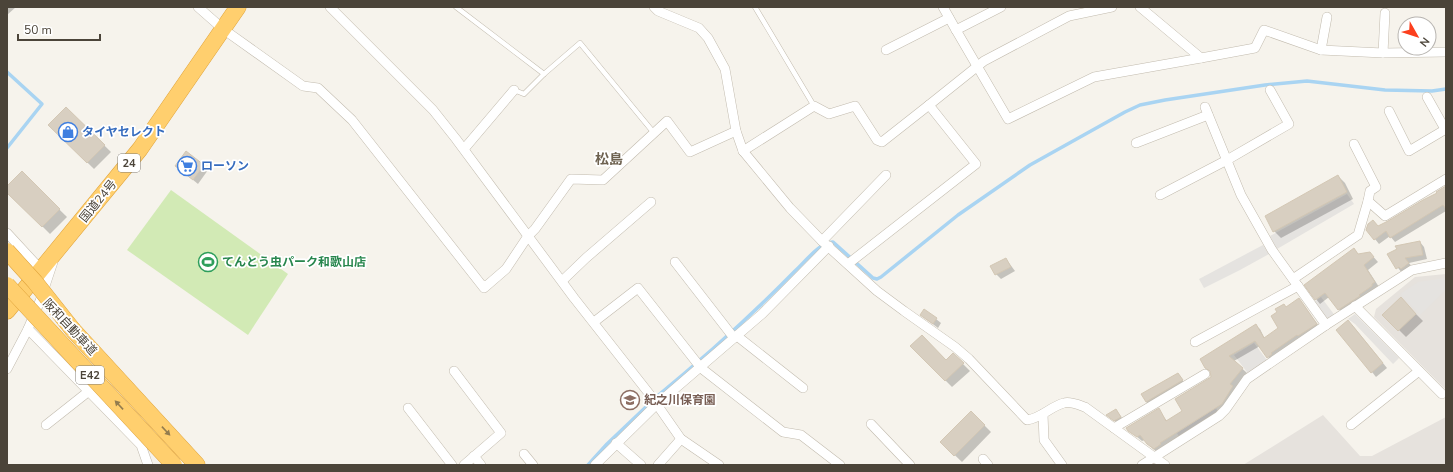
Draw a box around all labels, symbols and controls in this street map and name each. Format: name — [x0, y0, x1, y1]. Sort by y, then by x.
scale bar — [18, 16, 100, 42]
north arrow — [1397, 16, 1437, 56]
text: 50 m — [24, 22, 52, 38]
text: N — [1416, 34, 1433, 50]
shop icon: タイヤセレクト — [57, 121, 79, 143]
place label: タイヤセレクト — [82, 124, 166, 140]
district label: 松島 — [595, 150, 623, 169]
road number: 24 — [118, 154, 140, 172]
supermarket icon: ローソン — [176, 155, 198, 177]
place label: ローソン — [201, 158, 249, 174]
street label: 国道24号 — [76, 176, 120, 226]
sports icon: てんとう虫パーク和歌山店 — [197, 251, 219, 273]
place label: てんとう虫パーク和歌山店 — [222, 254, 366, 270]
street label: 阪和自動車道 — [40, 295, 100, 359]
road number: E42 — [76, 366, 104, 384]
school or university icon: 紀之川保育園 — [619, 389, 641, 411]
place label: 紀之川保育園 — [644, 392, 716, 408]
one-way arrow — [114, 400, 123, 410]
one-way arrow — [161, 426, 170, 436]

